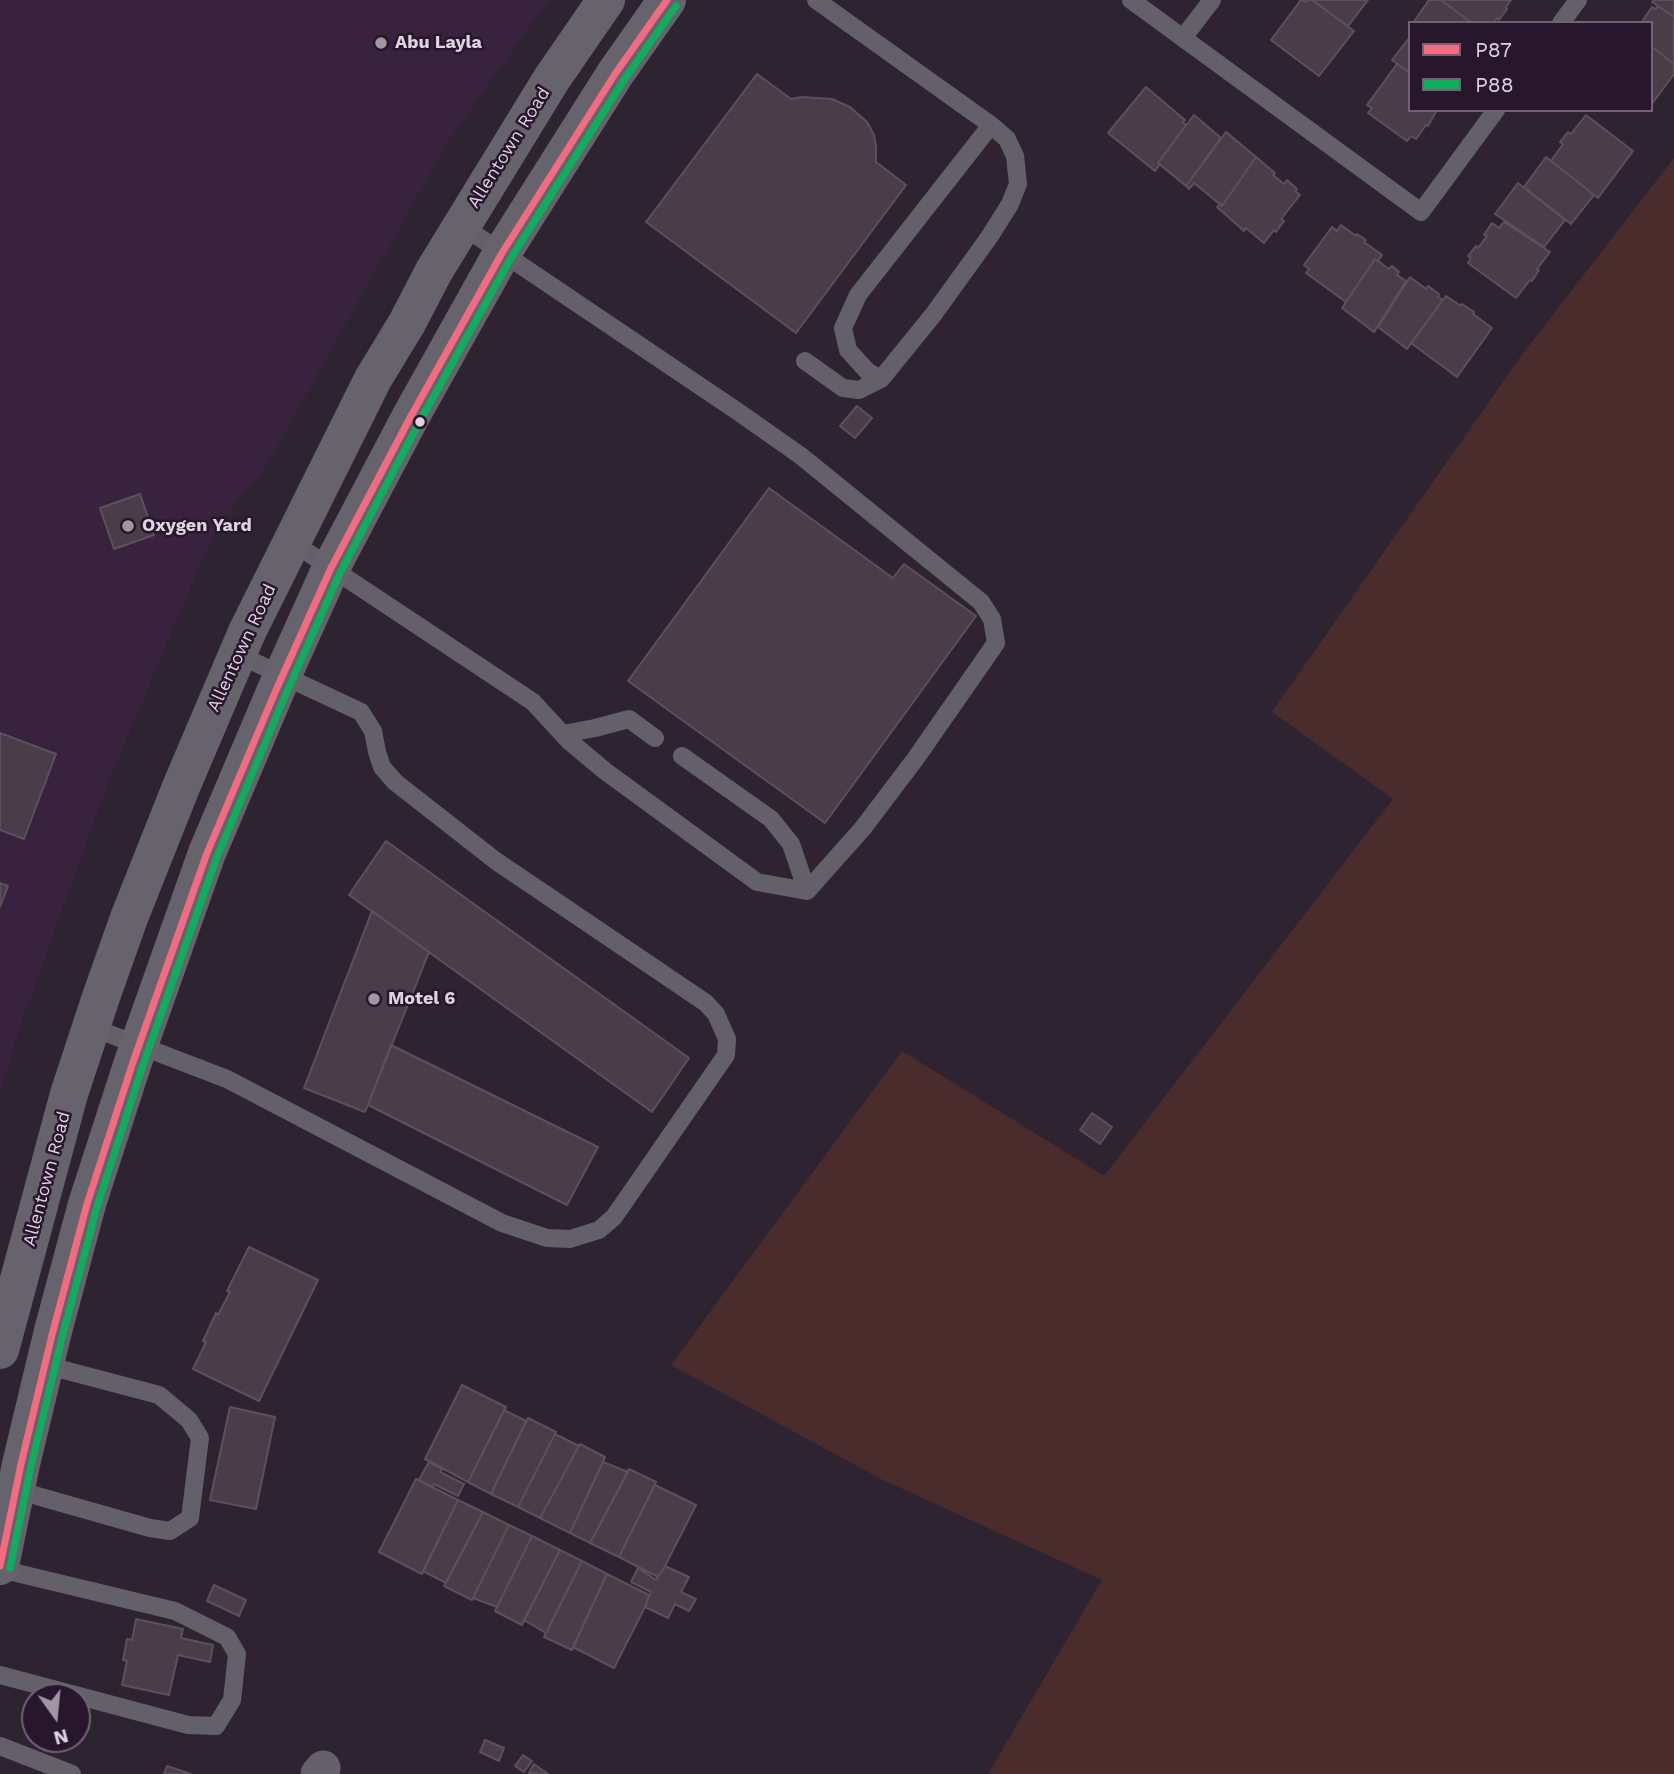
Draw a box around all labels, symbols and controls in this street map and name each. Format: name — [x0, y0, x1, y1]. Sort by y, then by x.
legend — [1408, 21, 1653, 112]
place label: Abu Layla — [395, 32, 482, 54]
marker: Abu Layla — [373, 35, 389, 51]
text: P87 — [1475, 37, 1512, 62]
text: P88 — [1475, 72, 1514, 97]
street label: Allentown Road — [463, 83, 555, 213]
unlabelled marker — [413, 415, 427, 429]
place label: Oxygen Yard — [142, 515, 252, 537]
marker: Oxygen Yard — [120, 518, 136, 534]
street label: Allentown Road — [203, 581, 281, 715]
place label: Motel 6 — [388, 988, 455, 1010]
marker: Motel 6 — [366, 991, 382, 1007]
street label: Allentown Road — [19, 1109, 75, 1249]
north arrow — [21, 1683, 91, 1753]
text: N — [51, 1724, 71, 1750]

